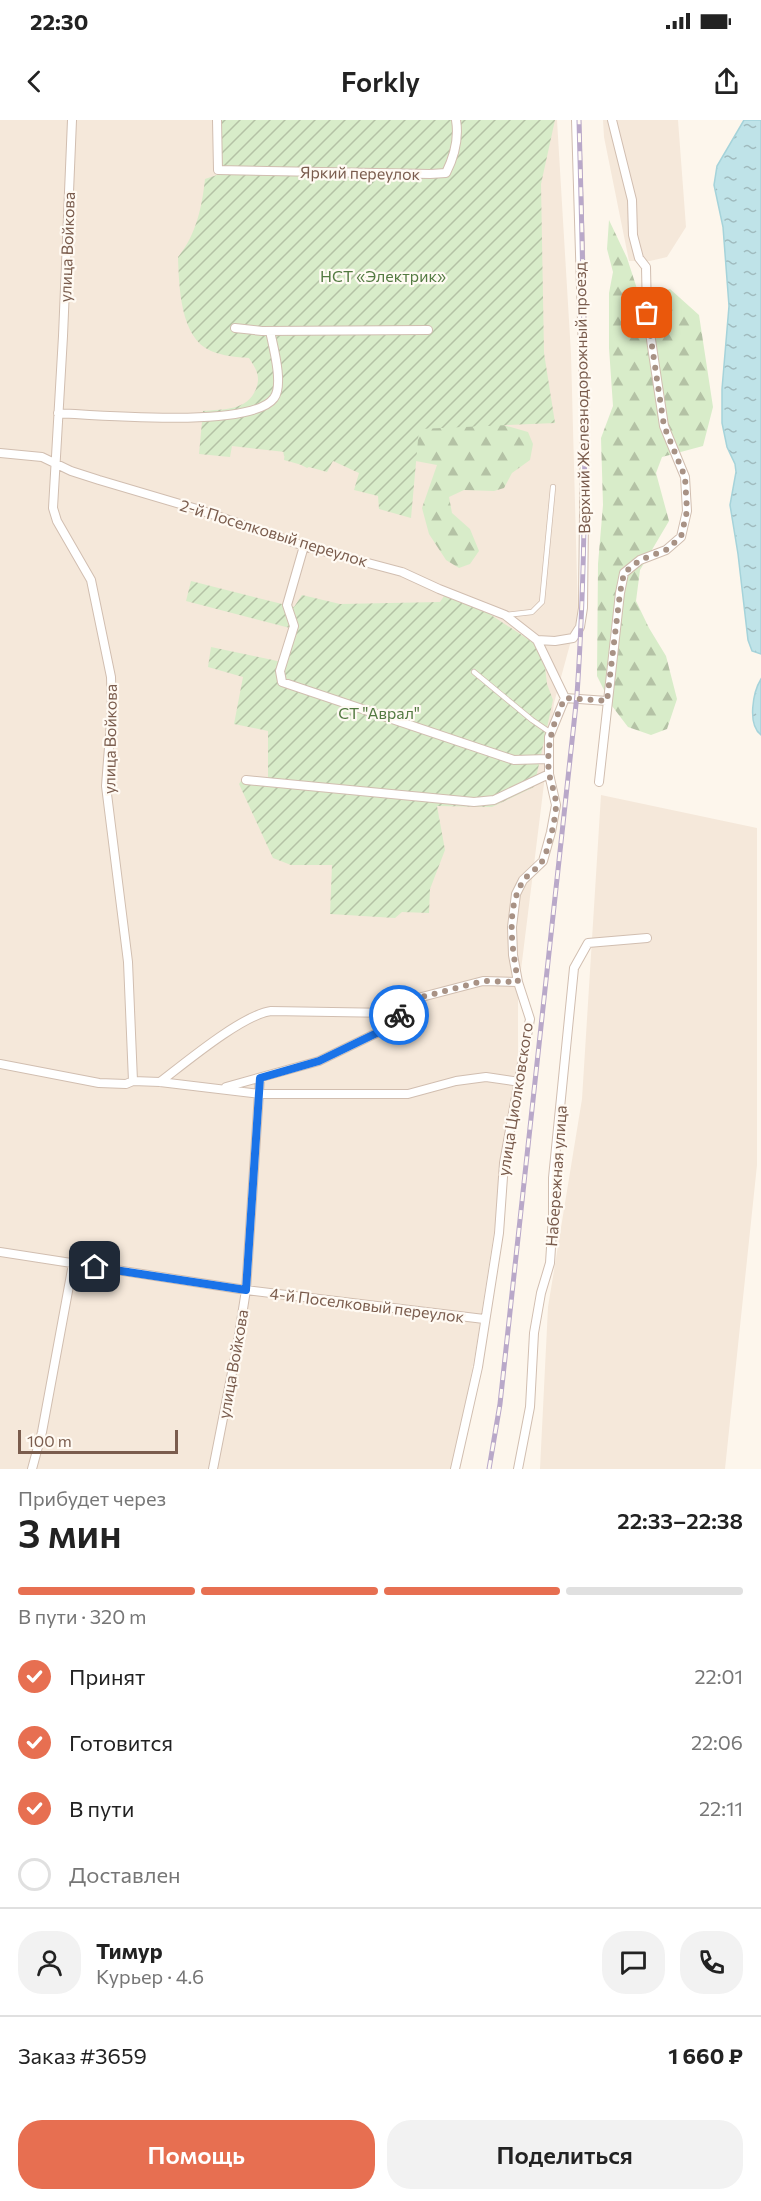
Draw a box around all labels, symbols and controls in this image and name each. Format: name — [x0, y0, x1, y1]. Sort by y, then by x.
text: 22:30 — [30, 8, 88, 35]
icon: back — [18, 65, 51, 98]
text: Forkly — [341, 65, 420, 98]
icon: share — [710, 65, 743, 98]
street label: Яркий переулок — [300, 162, 421, 183]
street label: улица Войкова — [55, 191, 78, 303]
street label: Верхний Железнодорожный проезд — [570, 261, 593, 534]
park label: НСТ «Электрик» — [320, 266, 446, 285]
pin — [621, 287, 672, 338]
icon: bag — [630, 296, 663, 329]
street label: 2-й Поселковый переулок — [178, 495, 371, 570]
street label: улица Войкова — [99, 684, 120, 794]
park label: СТ "Аврал" — [338, 703, 420, 722]
courier — [369, 985, 429, 1045]
icon: bike — [383, 999, 416, 1032]
street label: улица Циолковского — [493, 1021, 536, 1177]
street label: Набережная улица — [541, 1105, 570, 1247]
pin — [69, 1241, 120, 1292]
icon: home — [78, 1250, 111, 1283]
street label: 4-й Поселковый переулок — [269, 1283, 466, 1326]
street label: улица Войкова — [214, 1308, 251, 1420]
scale bar — [18, 1427, 178, 1454]
text: 100 m — [27, 1431, 72, 1450]
text: Прибудет через — [18, 1486, 166, 1510]
text: 22:33–22:38 — [617, 1507, 743, 1534]
text: 3 мин — [18, 1508, 122, 1556]
text: В пути · 320 m — [18, 1604, 146, 1628]
icon: check — [18, 1660, 51, 1693]
text: Принят — [69, 1663, 145, 1690]
text: 22:01 — [695, 1664, 743, 1688]
icon: check — [18, 1726, 51, 1759]
text: Готовится — [69, 1729, 173, 1756]
text: 22:06 — [691, 1730, 743, 1754]
icon: check — [18, 1792, 51, 1825]
text: В пути — [69, 1795, 134, 1822]
text: 22:11 — [699, 1796, 743, 1820]
text: Доставлен — [69, 1861, 181, 1888]
button: person — [18, 1931, 81, 1994]
button: chat — [602, 1931, 665, 1994]
button: phone — [680, 1931, 743, 1994]
text: Тимур — [96, 1937, 163, 1964]
text: Курьер · 4.6 — [96, 1964, 204, 1988]
text: Заказ #3659 — [18, 2042, 147, 2069]
text: 1 660 ₽ — [668, 2042, 743, 2069]
button: Помощь — [18, 2120, 375, 2189]
button: Поделиться — [387, 2120, 743, 2189]

